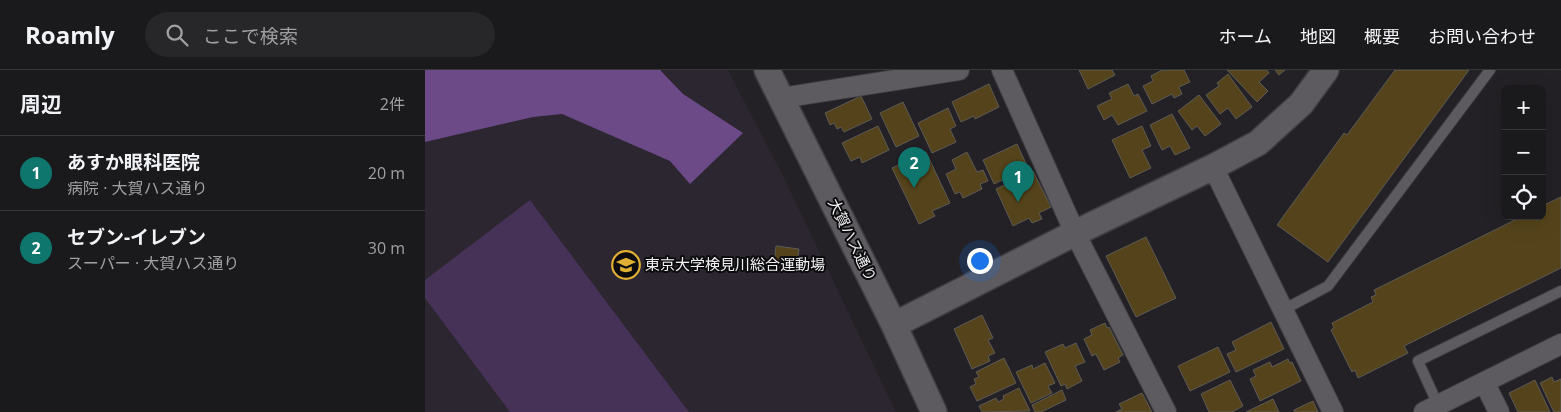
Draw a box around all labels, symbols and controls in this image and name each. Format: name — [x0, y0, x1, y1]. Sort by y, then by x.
search box — [145, 12, 495, 57]
text: Roamly — [25, 18, 115, 51]
icon: search — [163, 21, 191, 49]
text: ここで検索 — [203, 23, 298, 49]
text: ホーム — [1219, 24, 1272, 48]
text: 地図 — [1300, 24, 1336, 48]
text: 概要 — [1364, 24, 1400, 48]
text: お問い合わせ — [1428, 24, 1536, 48]
map controls — [1501, 85, 1546, 220]
button: + — [1501, 85, 1546, 130]
text: 周辺 — [20, 90, 62, 118]
text: 2件 — [380, 93, 405, 115]
button: − — [1501, 130, 1546, 175]
pin: 2 — [898, 147, 930, 188]
text: あすか眼科医院 — [67, 149, 200, 175]
pin: 1 — [1002, 161, 1034, 202]
text: 1 — [31, 162, 41, 184]
text: 20 m — [368, 162, 405, 184]
button: locate — [1501, 175, 1546, 220]
text: 病院 · 大賀ハス通り — [67, 177, 208, 199]
street label: 大賀ハス通り — [824, 195, 882, 284]
text: セブン-イレブン — [67, 224, 206, 250]
text: 2 — [31, 237, 41, 259]
text: 30 m — [368, 237, 405, 259]
your location — [967, 248, 993, 274]
school or university icon: 東京大学検見川総合運動場 — [611, 250, 641, 280]
text: スーパー · 大賀ハス通り — [67, 252, 239, 274]
place label: 東京大学検見川総合運動場 — [645, 254, 825, 274]

